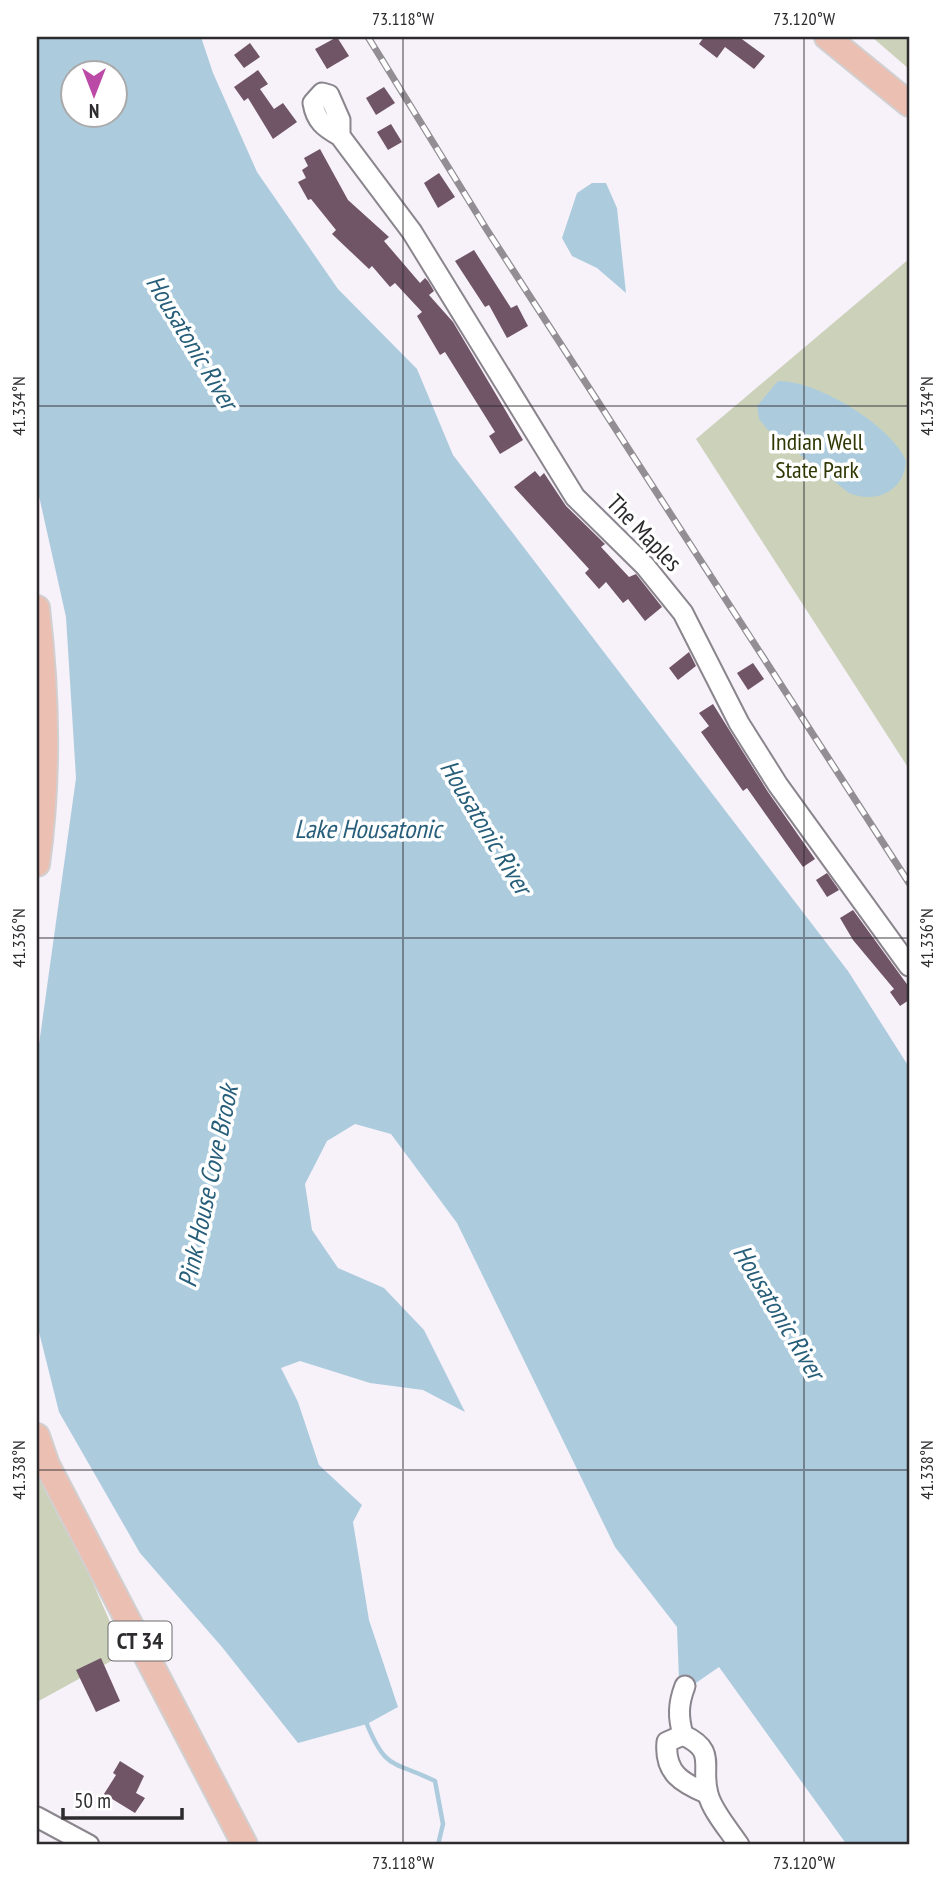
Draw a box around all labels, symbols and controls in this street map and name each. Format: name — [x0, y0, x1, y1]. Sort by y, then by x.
text: 73.118°W — [372, 7, 434, 30]
text: 73.120°W — [773, 7, 835, 30]
north arrow — [60, 60, 130, 130]
text: N — [89, 99, 99, 123]
water label: Housatonic River — [139, 268, 248, 418]
text: 41.334°N — [7, 376, 30, 436]
text: 41.334°N — [915, 376, 938, 436]
park label: Indian Well State Park — [771, 426, 864, 485]
street label: The Maples — [600, 488, 689, 578]
water label: Housatonic River — [433, 753, 542, 903]
water label: Lake Housatonic — [294, 812, 444, 845]
text: 41.336°N — [7, 908, 30, 968]
text: 41.336°N — [915, 908, 938, 968]
water label: Pink House Cove Brook — [170, 1079, 246, 1290]
water label: Housatonic River — [726, 1238, 835, 1388]
text: 41.338°N — [7, 1440, 30, 1500]
text: 41.338°N — [915, 1440, 938, 1500]
road number: CT 34 — [108, 1622, 172, 1660]
scale bar — [63, 1777, 182, 1821]
text: 50 m — [74, 1787, 111, 1814]
text: 73.118°W — [372, 1851, 434, 1874]
text: 73.120°W — [773, 1851, 835, 1874]

